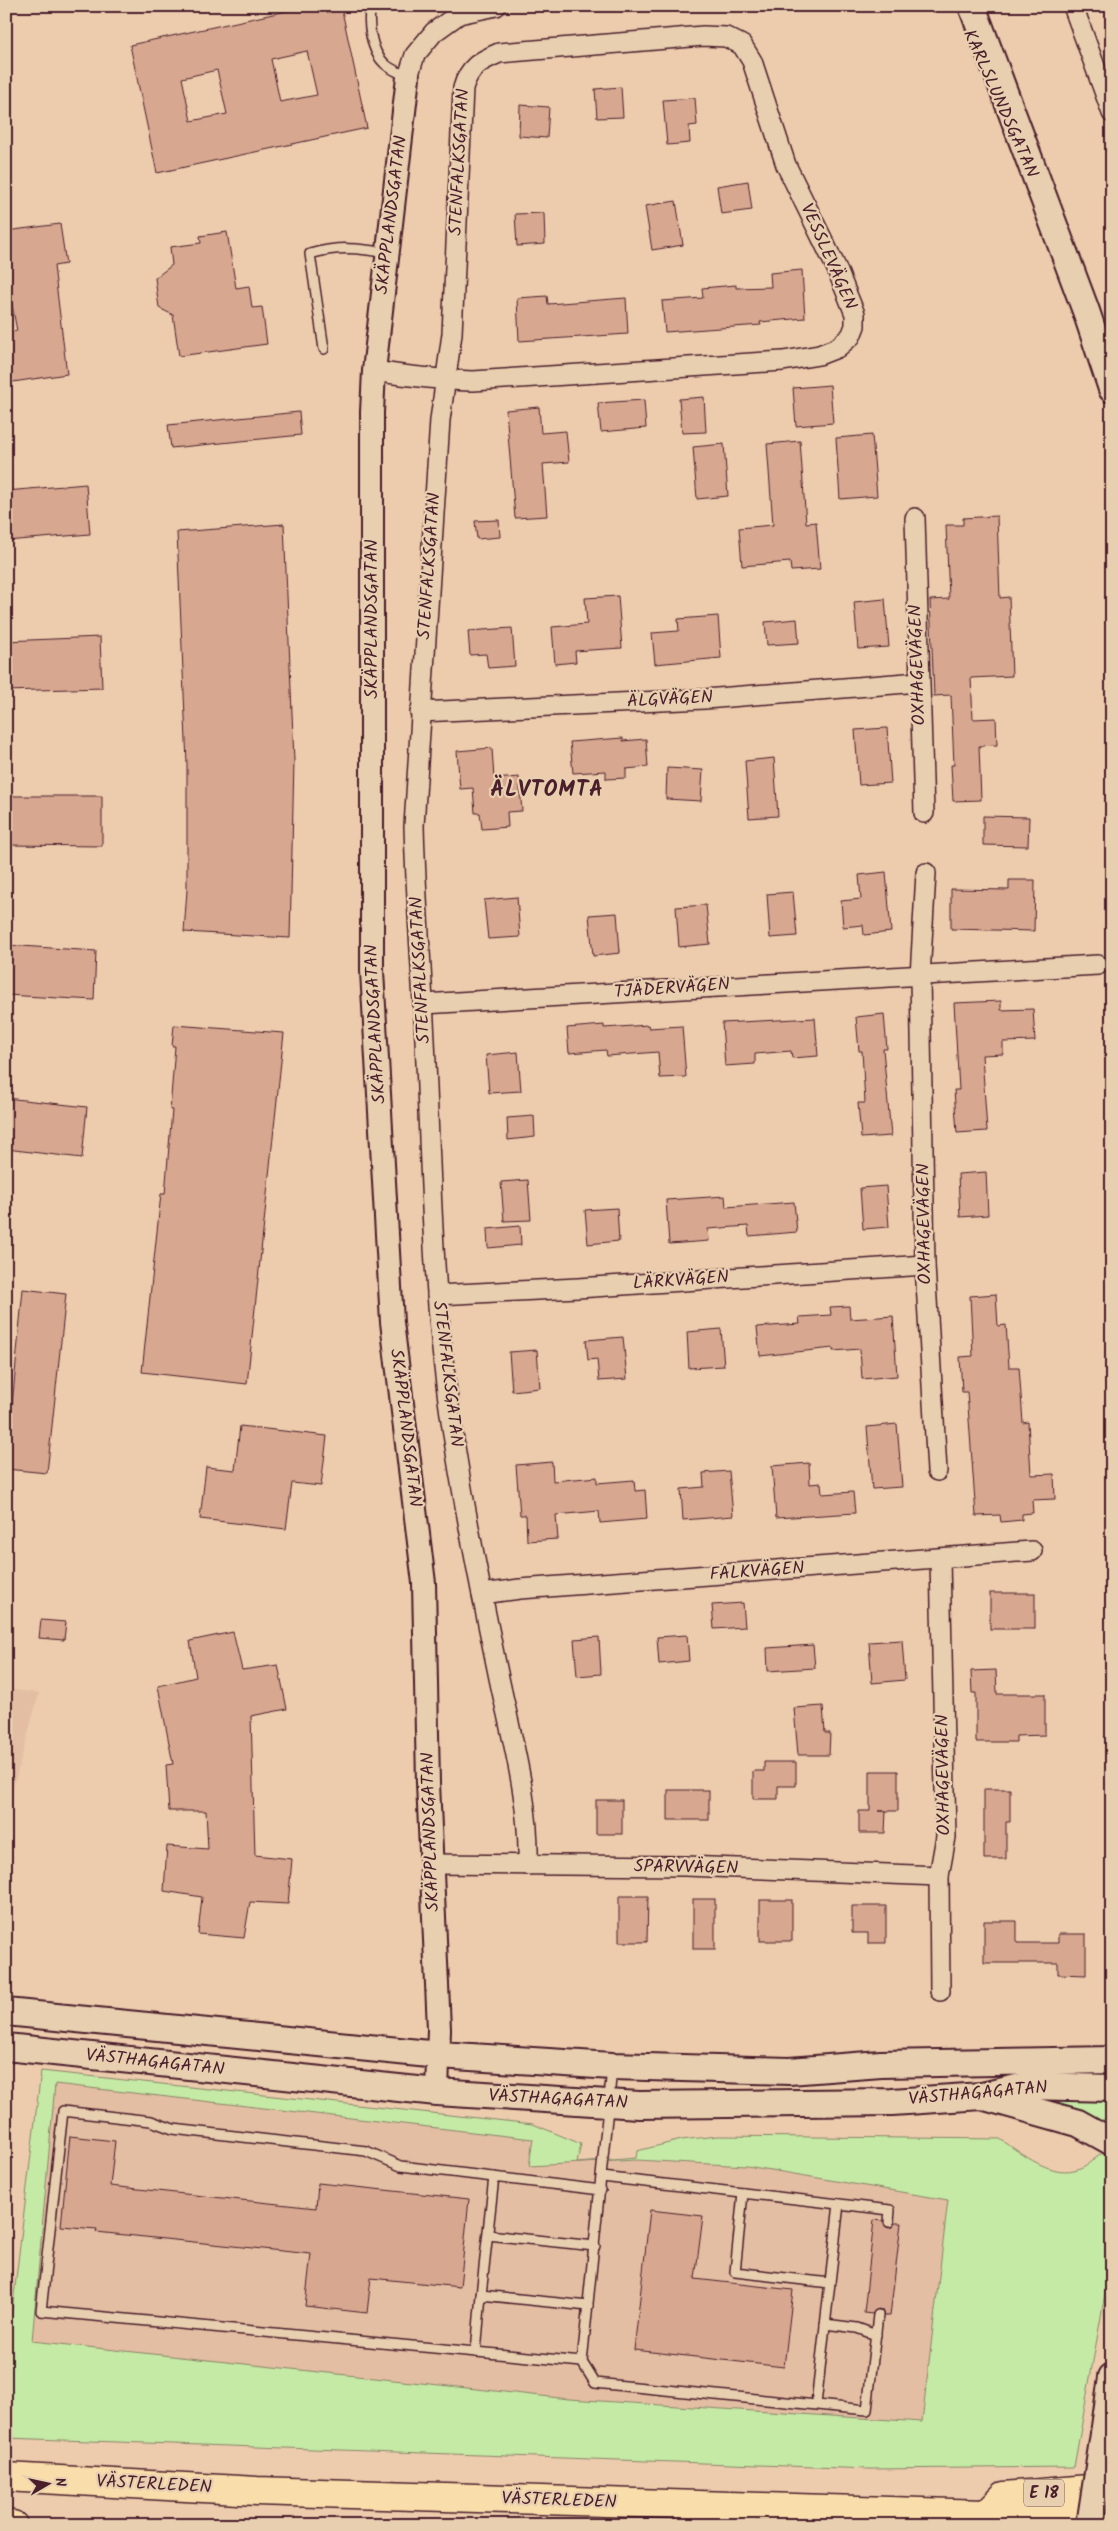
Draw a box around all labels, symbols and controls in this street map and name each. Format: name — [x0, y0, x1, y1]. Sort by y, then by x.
street label: KARLSLUNDSGATAN — [954, 25, 1046, 183]
street label: STENFALKSGATAN — [442, 88, 478, 236]
street label: SKÄPPLANDSGATAN — [368, 134, 416, 296]
street label: VESSLEVÄGEN — [792, 199, 864, 315]
street label: STENFALKSGATAN — [410, 492, 450, 640]
street label: SKÄPPLANDSGATAN — [358, 539, 387, 699]
street label: OXHAGEVÄGEN — [901, 604, 935, 726]
street label: ÄLGVÄGEN — [626, 683, 714, 717]
district label: ÄLVTOMTA — [490, 773, 604, 808]
street label: STENFALKSGATAN — [403, 896, 439, 1044]
street label: SKÄPPLANDSGATAN — [357, 944, 395, 1104]
street label: TJÄDERVÄGEN — [613, 970, 731, 1008]
street label: OXHAGEVÄGEN — [909, 1163, 941, 1285]
street label: LÄRKVÄGEN — [632, 1263, 730, 1299]
street label: STENFALKSGATAN — [424, 1299, 470, 1449]
street label: SKÄPPLANDSGATAN — [381, 1347, 429, 1509]
street label: FALKVÄGEN — [709, 1554, 805, 1590]
street label: OXHAGEVÄGEN — [928, 1714, 960, 1836]
street label: SKÄPPLANDSGATAN — [414, 1752, 448, 1912]
street label: SPARVVÄGEN — [633, 1853, 739, 1883]
street label: VÄSTHAGAGATAN — [84, 2041, 226, 2085]
street label: VÄSTHAGAGATAN — [907, 2073, 1049, 2115]
street label: VÄSTHAGAGATAN — [488, 2082, 628, 2118]
north arrow — [22, 2458, 72, 2508]
street label: VÄSTERLEDEN — [96, 2467, 212, 2503]
text: N — [48, 2476, 71, 2488]
road number: E 18 — [1024, 2480, 1064, 2506]
street label: VÄSTERLEDEN — [501, 2484, 617, 2518]

